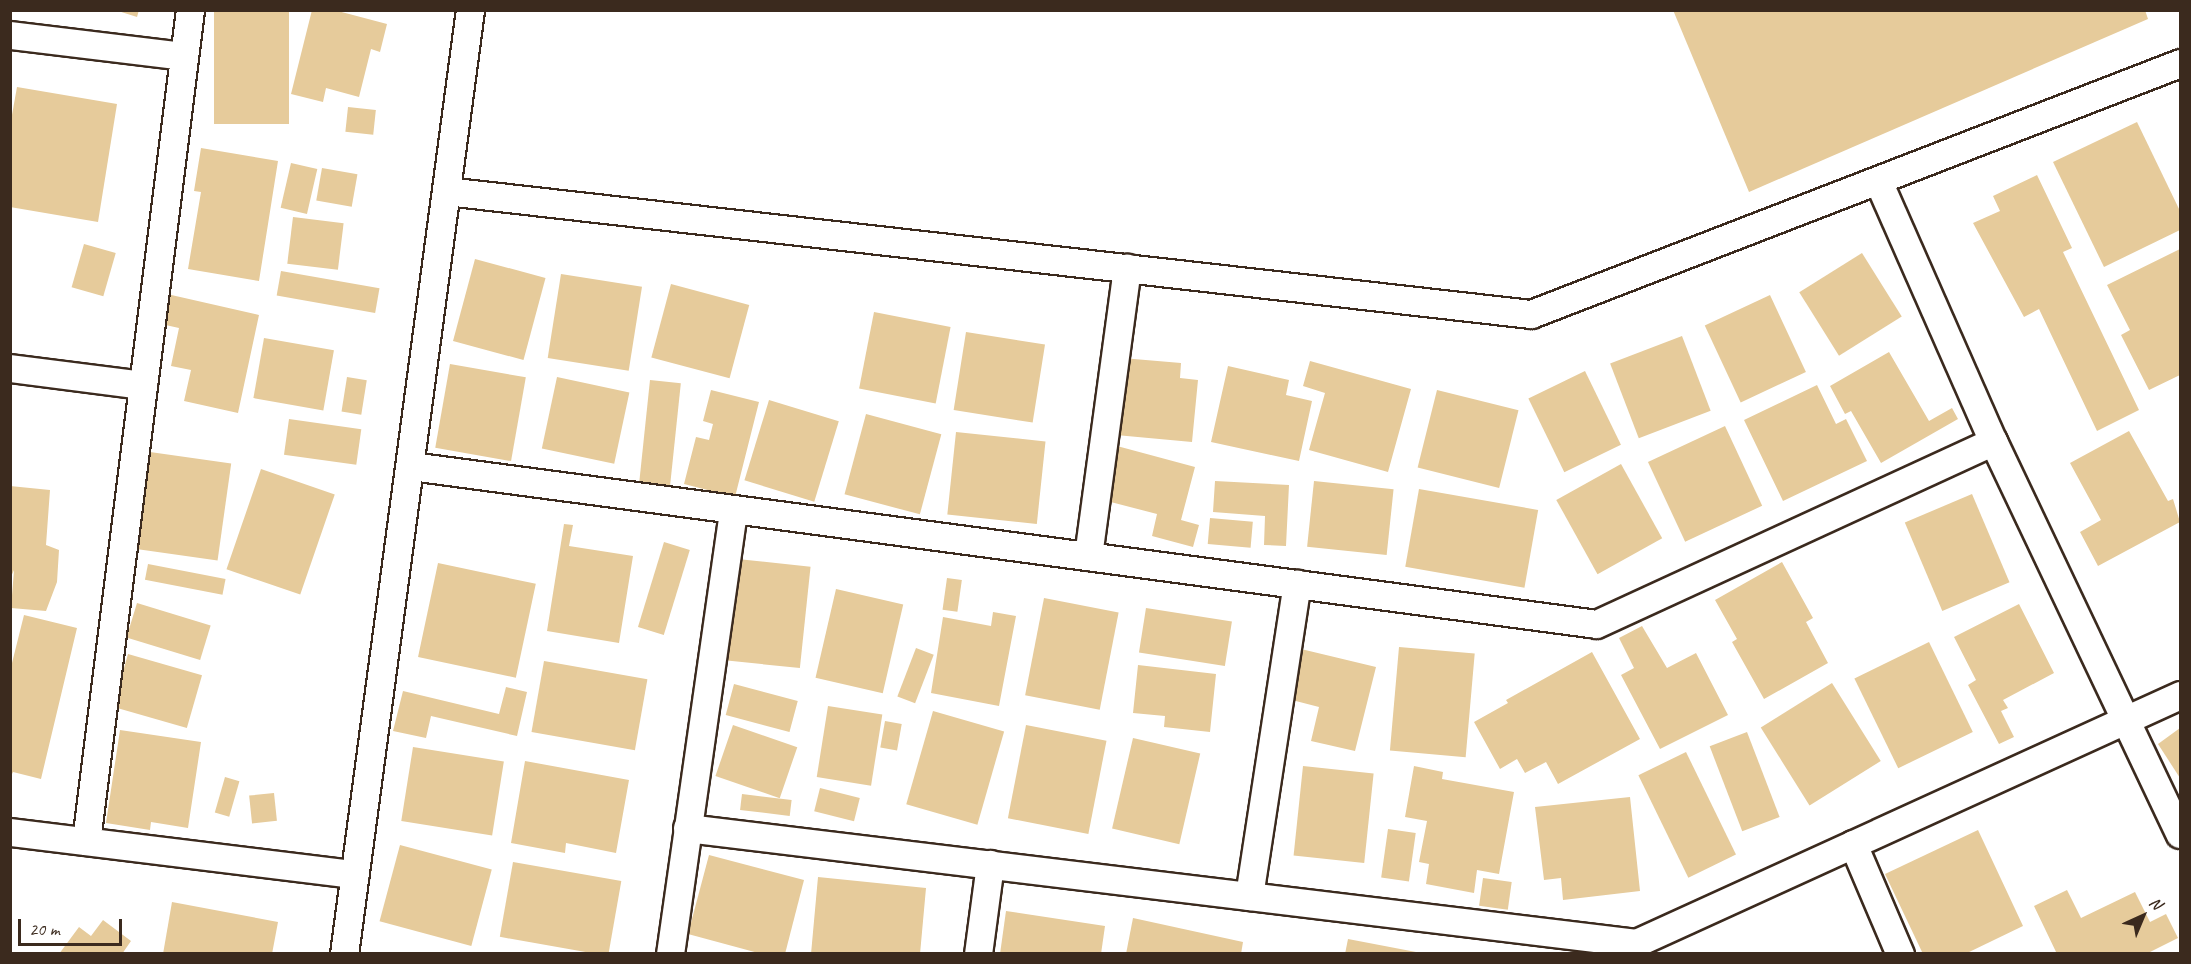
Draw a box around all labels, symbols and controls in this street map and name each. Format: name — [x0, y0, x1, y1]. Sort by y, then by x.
north arrow — [2113, 886, 2173, 946]
text: N — [2145, 892, 2166, 914]
scale bar — [21, 907, 124, 945]
text: 20 m — [29, 918, 60, 940]

